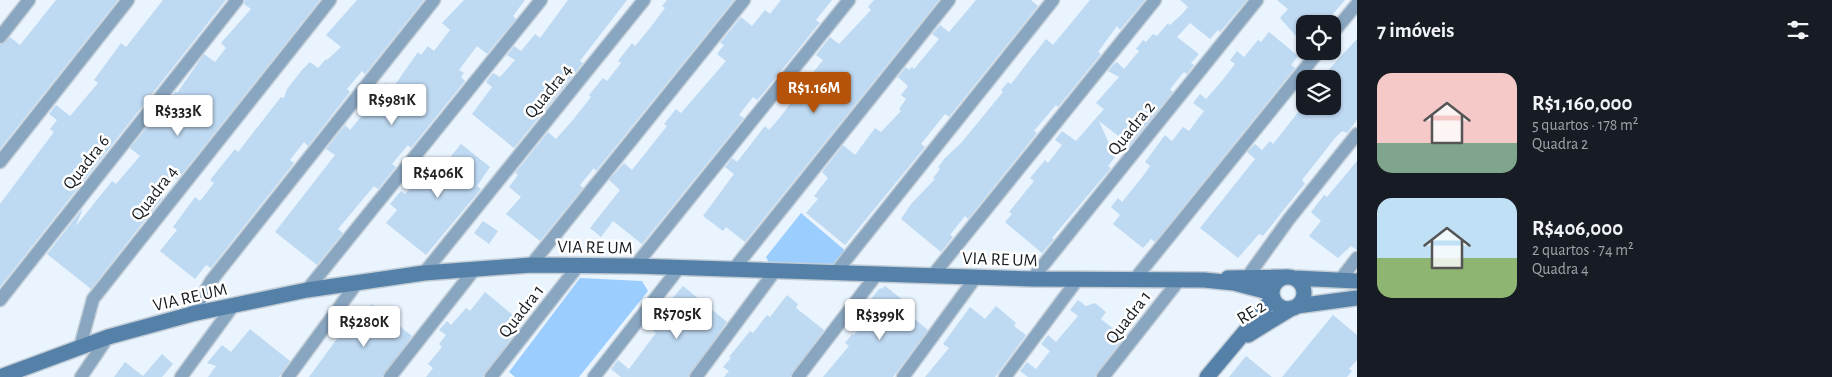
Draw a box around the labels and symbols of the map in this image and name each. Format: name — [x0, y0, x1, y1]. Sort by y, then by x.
street label: Quadra 4 — [522, 61, 576, 122]
pin: R$1.16M — [768, 72, 860, 114]
pin: R$981K — [351, 84, 433, 126]
pin: R$333K — [137, 94, 219, 137]
street label: Quadra 2 — [1105, 98, 1159, 159]
street label: Quadra 6 — [60, 132, 113, 193]
pin: R$406K — [397, 156, 479, 199]
street label: Quadra 4 — [128, 163, 182, 224]
street label: VIA RE UM — [557, 238, 633, 258]
street label: VIA RE UM — [962, 250, 1038, 270]
street label: VIA RE UM — [151, 281, 229, 315]
street label: Quadra 1 — [496, 282, 548, 341]
street label: Quadra 1 — [1103, 288, 1155, 347]
street label: RE 2 — [1234, 297, 1269, 328]
pin: R$705K — [636, 298, 718, 340]
pin: R$399K — [839, 298, 921, 341]
pin: R$280K — [323, 306, 405, 348]

